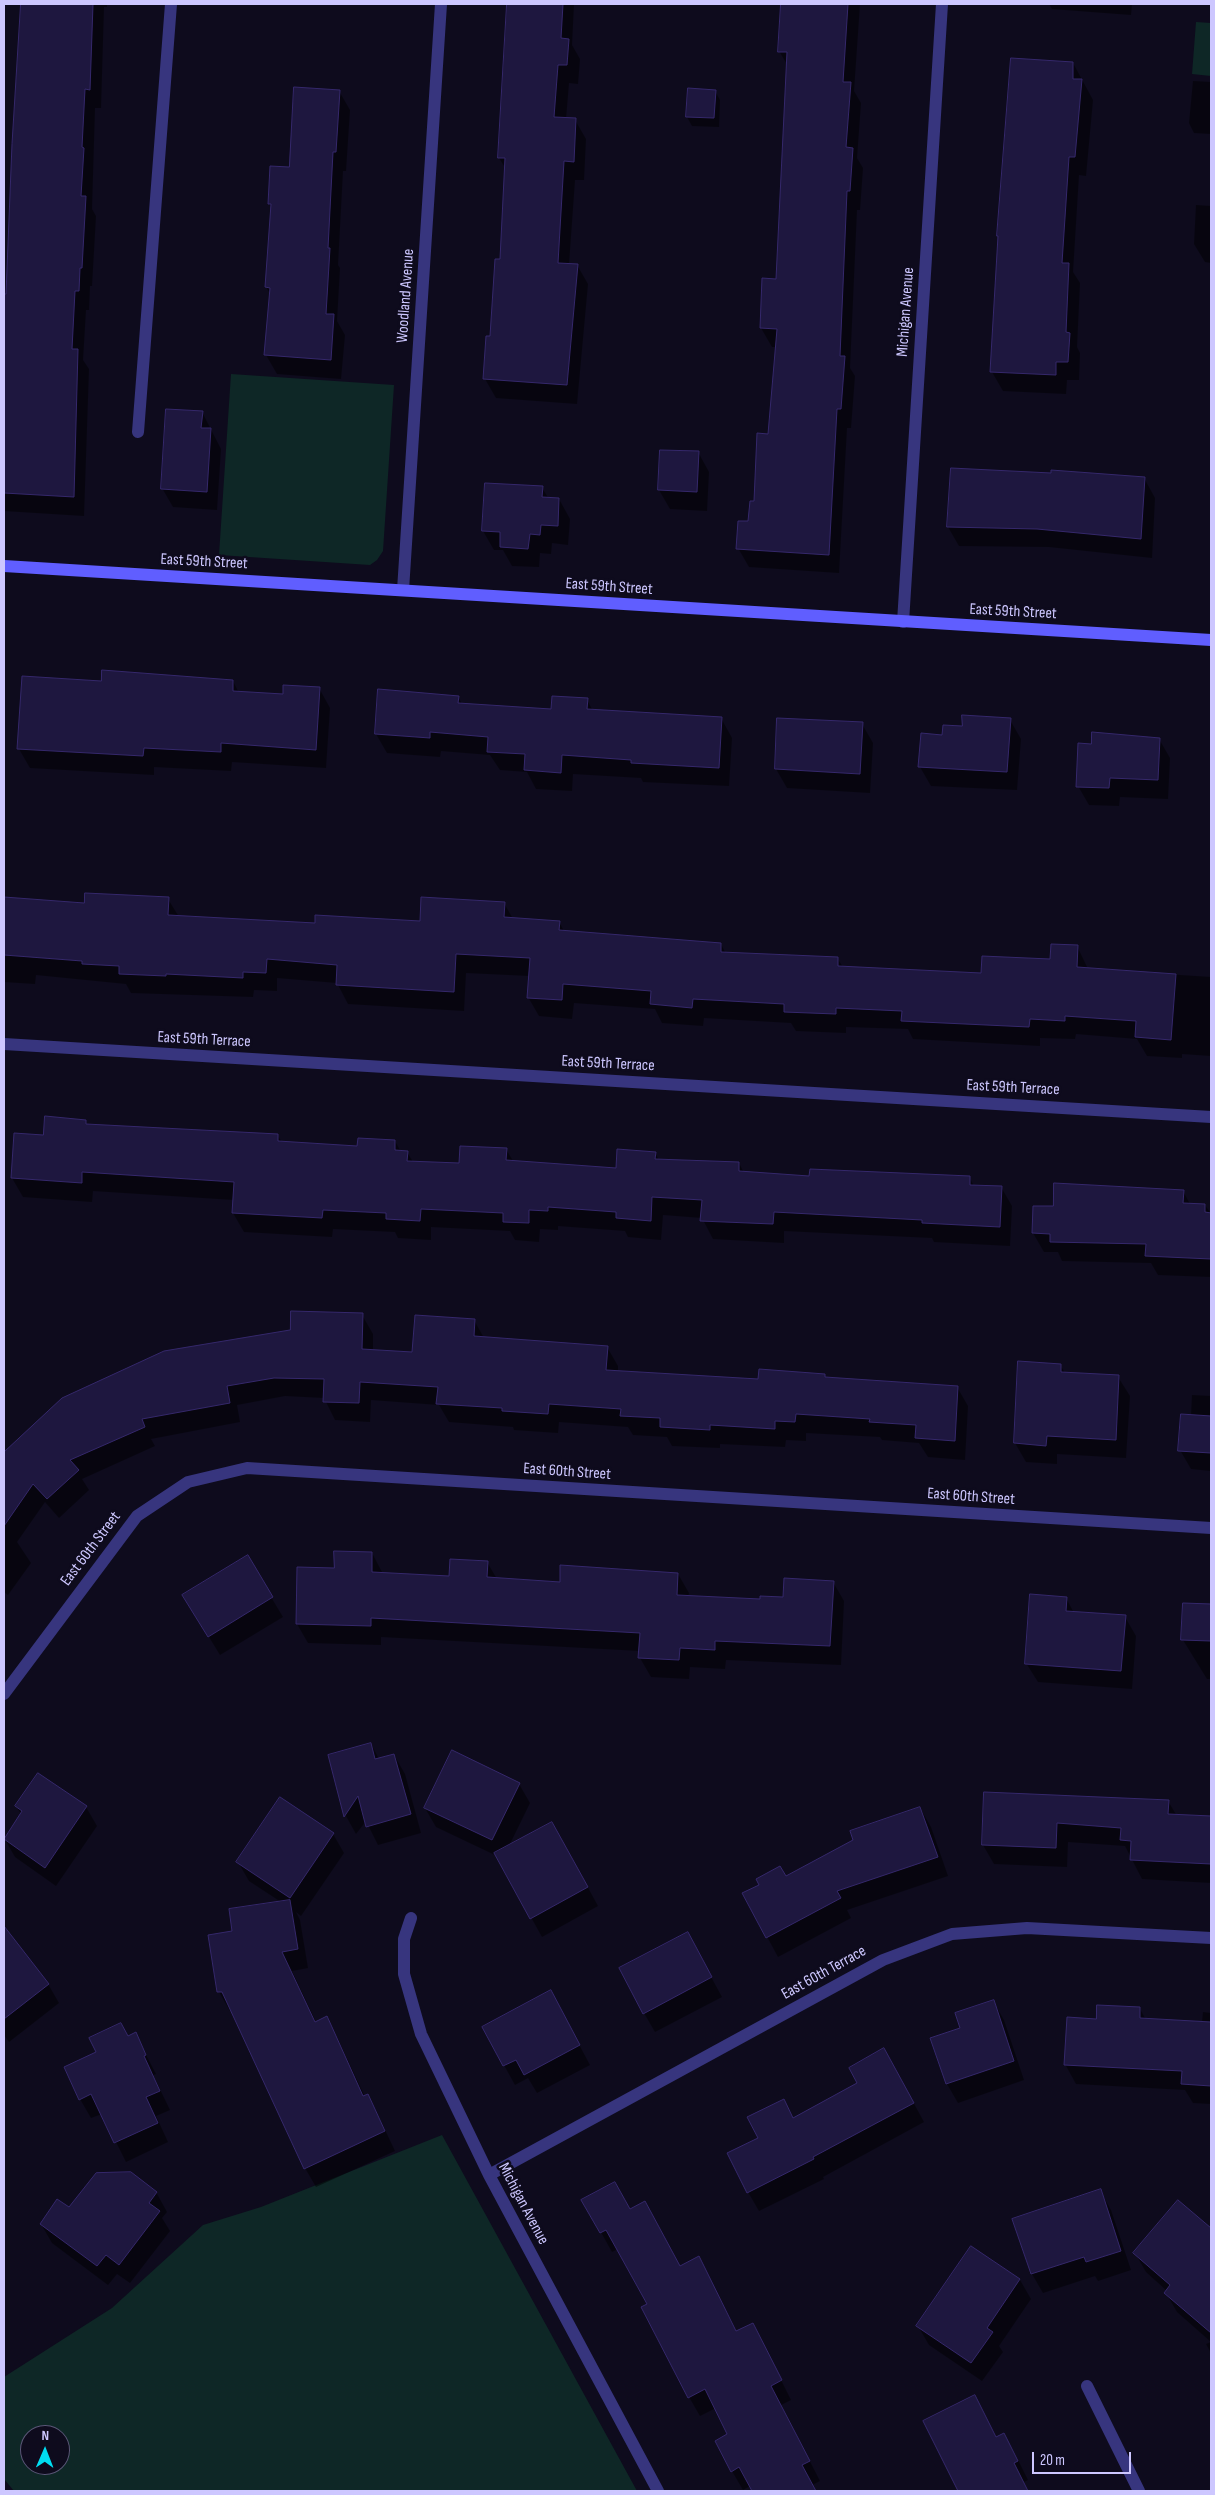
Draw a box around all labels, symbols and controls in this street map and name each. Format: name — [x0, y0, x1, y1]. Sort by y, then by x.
street label: Woodland Avenue — [393, 248, 419, 344]
street label: Michigan Avenue — [893, 267, 919, 357]
street label: East 59th Street — [160, 550, 248, 574]
street label: East 59th Street — [565, 574, 653, 600]
street label: East 59th Street — [969, 600, 1057, 624]
street label: East 59th Terrace — [157, 1028, 251, 1052]
street label: East 59th Terrace — [561, 1052, 655, 1076]
street label: East 59th Terrace — [966, 1076, 1060, 1100]
street label: East 60th Street — [523, 1459, 611, 1485]
street label: East 60th Street — [927, 1484, 1015, 1510]
street label: East 60th Street — [57, 1508, 125, 1590]
street label: East 60th Terrace — [778, 1942, 870, 2004]
street label: Michigan Avenue — [494, 2160, 552, 2248]
north arrow — [20, 2425, 70, 2475]
text: N — [41, 2427, 49, 2444]
scale bar — [1035, 2442, 1134, 2474]
text: 20 m — [1040, 2451, 1065, 2470]

